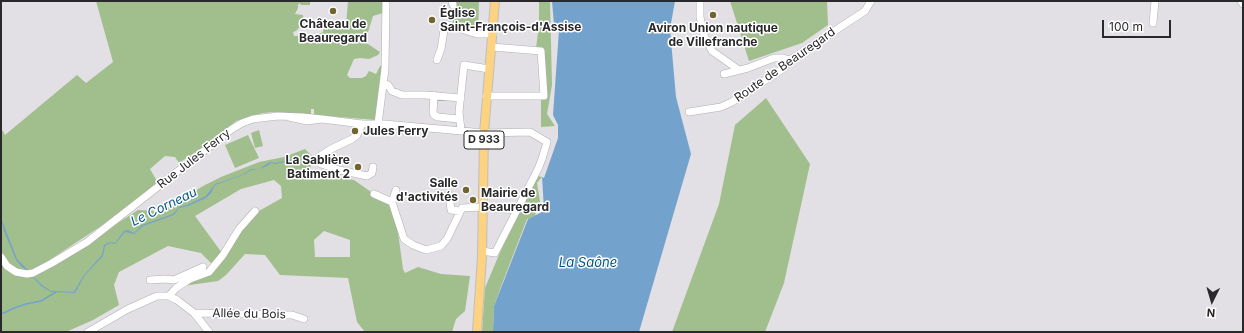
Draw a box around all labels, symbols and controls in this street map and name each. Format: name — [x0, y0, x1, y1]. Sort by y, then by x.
marker: Château de Beauregard — [328, 6, 338, 16]
place label: Église Saint-François-d'Assise — [440, 6, 581, 34]
marker: Aviron Union nautique de Villefranche — [708, 10, 718, 20]
scale bar — [1104, 12, 1173, 38]
marker: Église Saint-François-d'Assise — [427, 15, 437, 25]
place label: Château de Beauregard — [299, 17, 367, 45]
text: 100 m — [1109, 19, 1143, 34]
place label: Aviron Union nautique de Villefranche — [648, 21, 778, 49]
street label: Route de Beauregard — [732, 25, 838, 105]
place label: Jules Ferry — [363, 124, 429, 138]
street label: Rue Jules Ferry — [155, 126, 233, 192]
marker: Jules Ferry — [350, 126, 360, 136]
road number: D 933 — [464, 131, 504, 149]
place label: La Sablière Batiment 2 — [286, 153, 350, 181]
marker: La Sablière Batiment 2 — [353, 162, 363, 172]
place label: Salle d'activités — [396, 176, 458, 204]
water label: Le Corneau — [128, 184, 200, 230]
marker: Salle d'activités — [461, 185, 471, 195]
place label: Mairie de Beauregard — [481, 186, 549, 214]
marker: Mairie de Beauregard — [468, 195, 478, 205]
water label: La Saône — [559, 255, 617, 271]
north arrow — [1192, 281, 1232, 321]
street label: Allée du Bois — [212, 306, 286, 322]
text: N — [1206, 306, 1216, 320]

